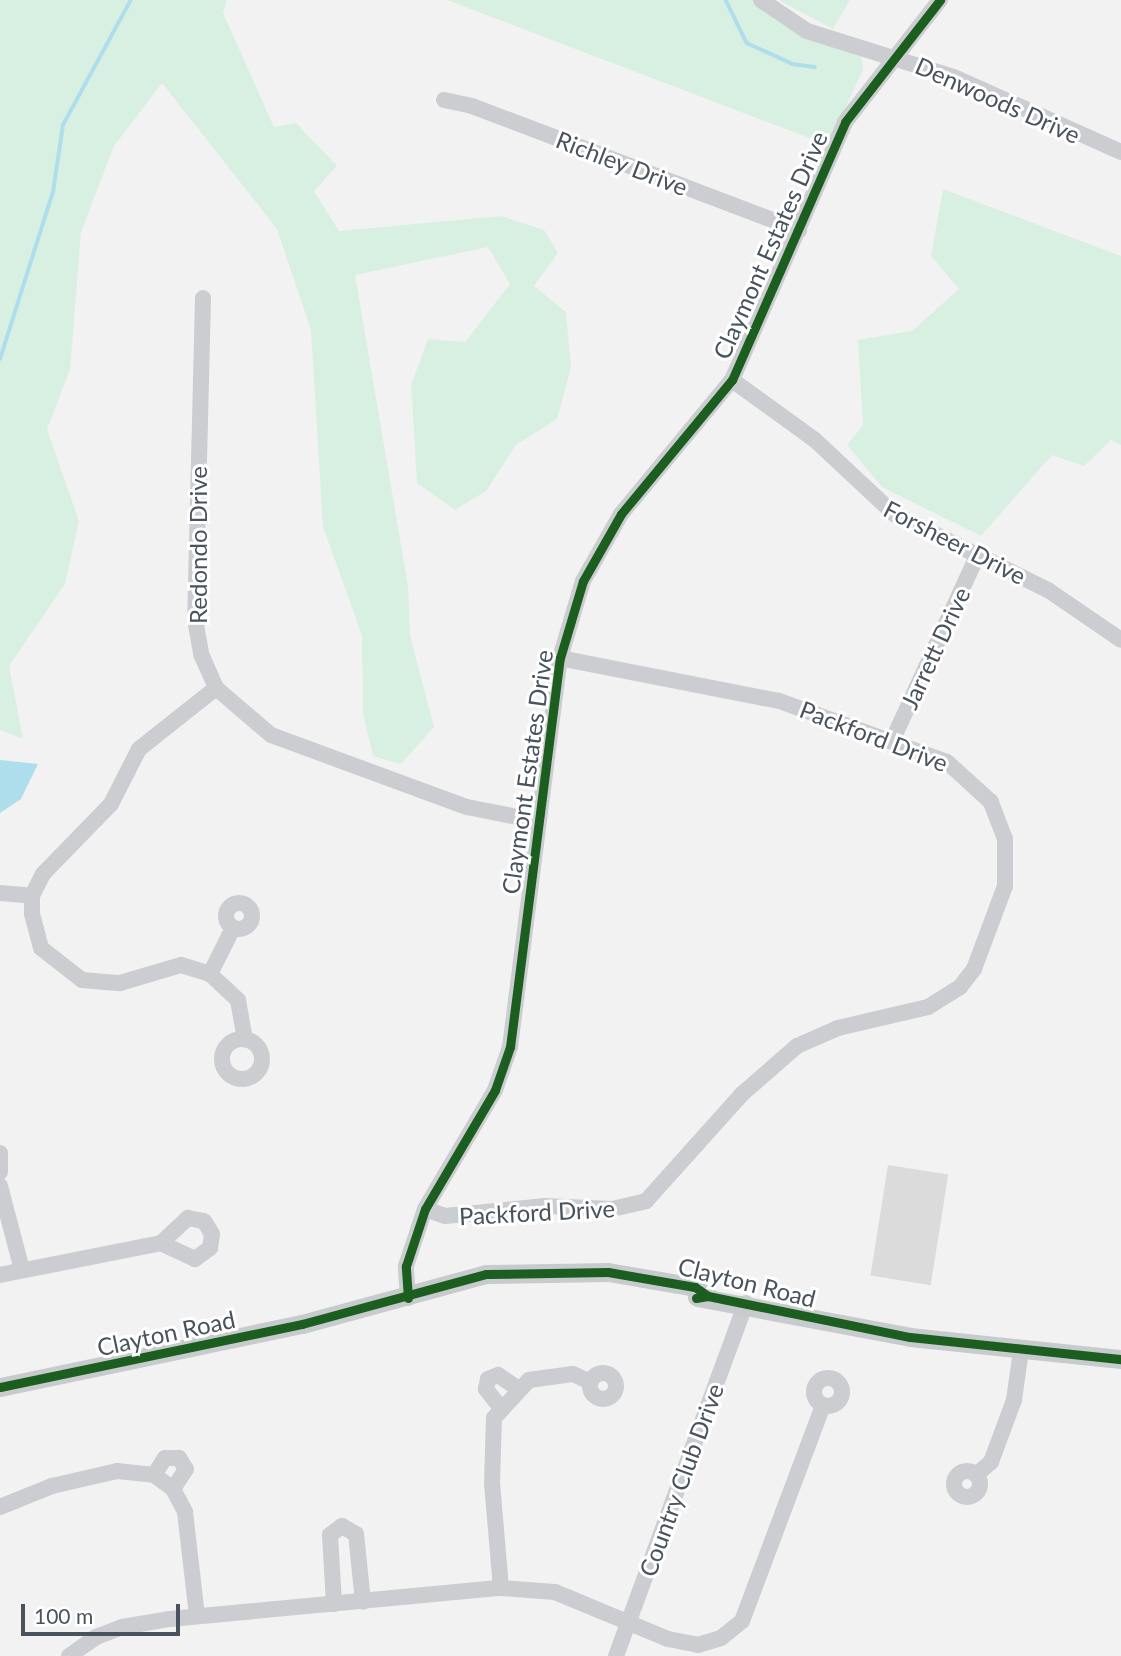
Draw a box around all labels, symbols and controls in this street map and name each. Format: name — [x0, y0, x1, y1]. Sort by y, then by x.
street label: Denwoods Drive — [911, 51, 1085, 149]
street label: Richley Drive — [552, 125, 692, 201]
street label: Claymont Estates Drive — [707, 127, 833, 363]
street label: Redondo Drive — [184, 466, 212, 624]
street label: Forsheer Drive — [879, 494, 1031, 590]
street label: Jarrett Drive — [894, 583, 976, 713]
street label: Claymont Estates Drive — [496, 648, 558, 896]
street label: Packford Drive — [796, 695, 952, 777]
street label: Packford Drive — [458, 1194, 616, 1230]
street label: Clayton Road — [675, 1251, 819, 1313]
street label: Clayton Road — [94, 1304, 238, 1362]
street label: Country Club Drive — [633, 1379, 729, 1581]
scale bar — [24, 1590, 184, 1634]
text: 100 m — [34, 1603, 93, 1628]

